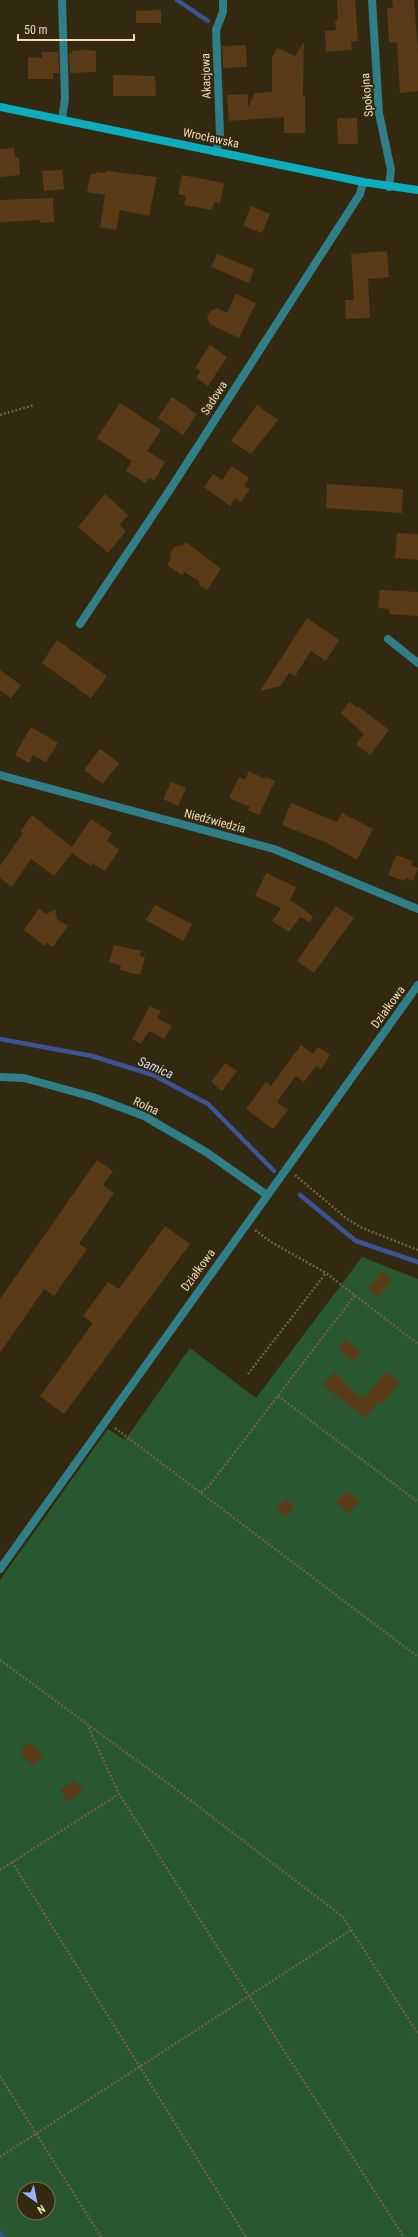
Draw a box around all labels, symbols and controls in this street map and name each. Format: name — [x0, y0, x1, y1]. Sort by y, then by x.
scale bar — [18, 16, 134, 42]
text: 50 m — [24, 23, 48, 37]
street label: Akacjowa — [198, 53, 214, 99]
street label: Spokojna — [358, 72, 376, 117]
street label: Wrocławska — [182, 125, 241, 151]
street label: Sadowa — [198, 378, 230, 418]
street label: Niedźwiedzia — [183, 806, 247, 836]
street label: Działkowa — [368, 983, 408, 1031]
water label: Samica — [136, 1053, 176, 1082]
street label: Rolna — [131, 1094, 161, 1118]
street label: Działkowa — [178, 1246, 218, 1294]
north arrow — [16, 2181, 56, 2221]
text: N — [35, 2202, 48, 2216]

